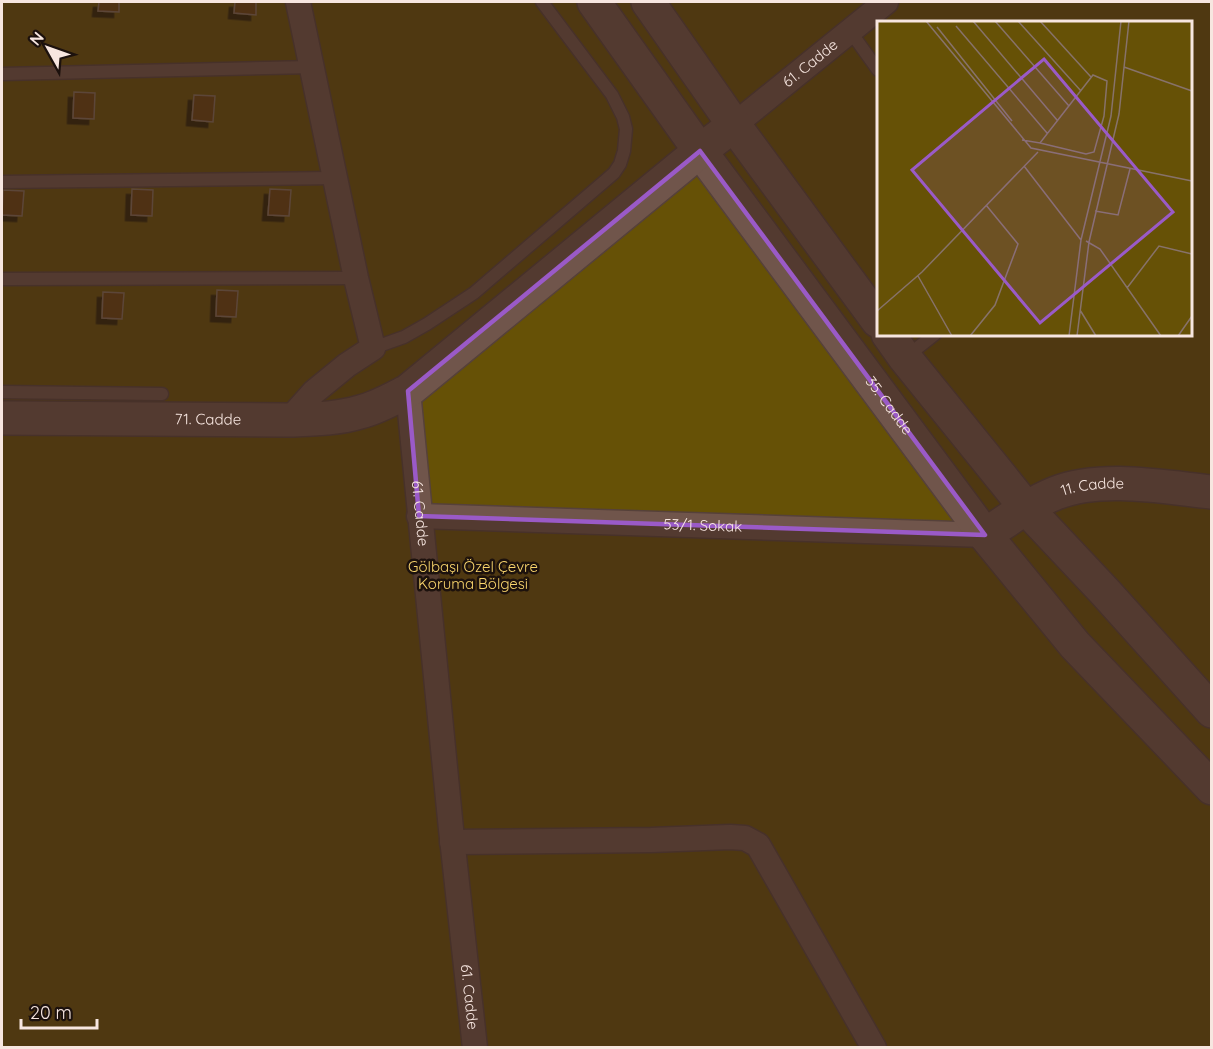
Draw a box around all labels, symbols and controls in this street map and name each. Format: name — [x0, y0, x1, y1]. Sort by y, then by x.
north arrow — [18, 18, 78, 78]
inset map — [877, 21, 1192, 336]
text: N — [25, 27, 48, 49]
street label: 61. Cadde — [778, 35, 841, 91]
street label: 35. Cadde — [861, 372, 917, 438]
street label: 71. Cadde — [175, 409, 241, 429]
street label: 11. Cadde — [1058, 473, 1124, 500]
street label: 61. Cadde — [408, 480, 433, 547]
street label: 53/1. Sokak — [663, 514, 743, 536]
park label: Gölbaşı Özel Çevre Koruma Bölgesi — [408, 557, 538, 593]
street label: 61. Cadde — [457, 963, 483, 1031]
scale bar — [21, 992, 98, 1030]
text: 20 m — [30, 1001, 72, 1024]

